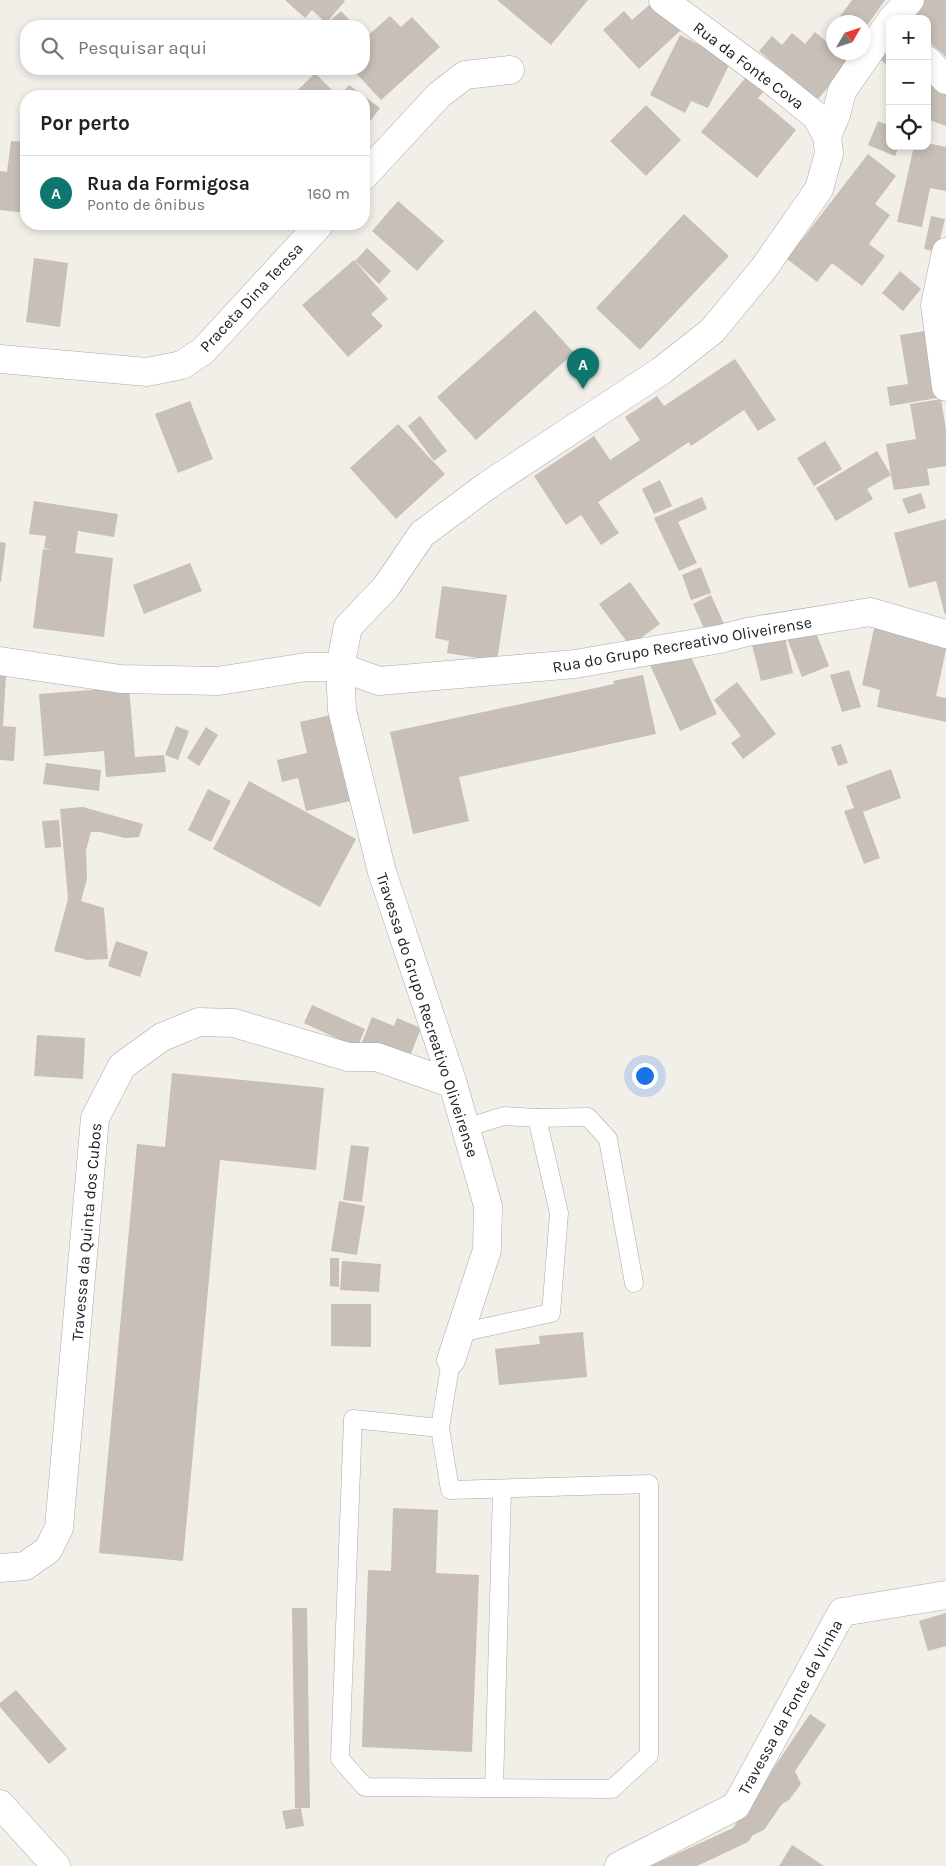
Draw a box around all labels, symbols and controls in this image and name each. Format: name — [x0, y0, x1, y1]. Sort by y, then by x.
north arrow — [826, 15, 871, 60]
map controls — [886, 15, 931, 150]
button: + — [886, 15, 931, 60]
street label: Rua da Fonte Cova — [689, 18, 808, 113]
search box — [20, 20, 370, 75]
icon: search — [38, 34, 66, 62]
text: Pesquisar aqui — [78, 37, 207, 59]
button: − — [886, 60, 931, 105]
button: locate — [886, 105, 931, 150]
text: Por perto — [40, 111, 130, 135]
text: Rua da Formigosa — [87, 173, 250, 195]
text: A — [51, 184, 61, 203]
text: 160 m — [307, 184, 350, 203]
text: Ponto de ônibus — [87, 195, 205, 214]
street label: Praceta Dina Teresa — [196, 239, 307, 356]
pin: A — [567, 348, 599, 389]
street label: Rua do Grupo Recreativo Oliveirense — [551, 612, 813, 677]
street label: Travessa do Grupo Recreativo Oliveirense — [372, 870, 483, 1160]
your location — [632, 1063, 658, 1089]
street label: Travessa da Quinta dos Cubos — [67, 1122, 106, 1342]
street label: Travessa da Fonte da Vinha — [734, 1616, 847, 1798]

